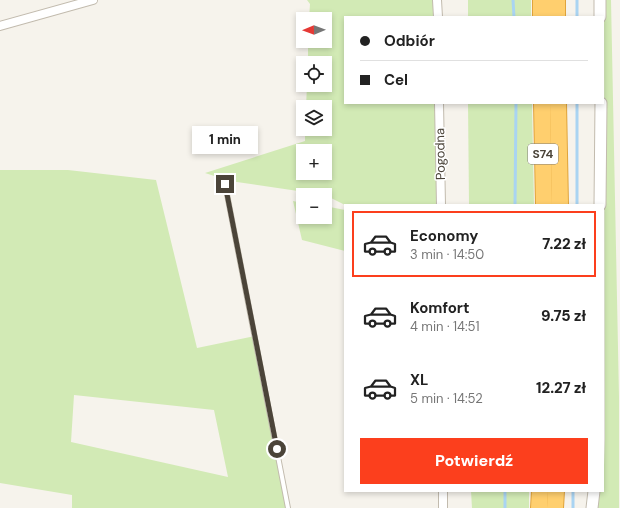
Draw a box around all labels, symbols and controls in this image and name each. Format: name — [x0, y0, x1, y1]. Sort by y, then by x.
north arrow — [296, 12, 332, 48]
map controls — [296, 12, 332, 224]
text: Odbiór — [384, 31, 435, 51]
button: locate — [296, 56, 332, 92]
text: Cel — [384, 70, 408, 90]
button: layers — [296, 100, 332, 136]
callout: 1 min — [192, 126, 258, 154]
street label: Pogodna — [431, 128, 449, 180]
text: 1 min — [209, 131, 241, 148]
button: + — [296, 144, 332, 180]
road number: S74 — [528, 144, 558, 164]
route end — [216, 175, 234, 193]
button: − — [296, 188, 332, 224]
icon: car — [362, 226, 398, 262]
text: Economy — [410, 226, 478, 246]
text: 7.22 zł — [542, 234, 586, 254]
text: 3 min · 14:50 — [410, 246, 484, 263]
icon: car — [362, 298, 398, 334]
text: Komfort — [410, 298, 469, 318]
text: 9.75 zł — [541, 306, 586, 326]
text: 4 min · 14:51 — [410, 318, 480, 335]
icon: car — [362, 370, 398, 406]
text: XL — [410, 370, 428, 390]
text: 12.27 zł — [536, 378, 586, 398]
text: 5 min · 14:52 — [410, 390, 483, 407]
button: Potwierdź — [360, 438, 588, 484]
route start — [268, 440, 286, 458]

